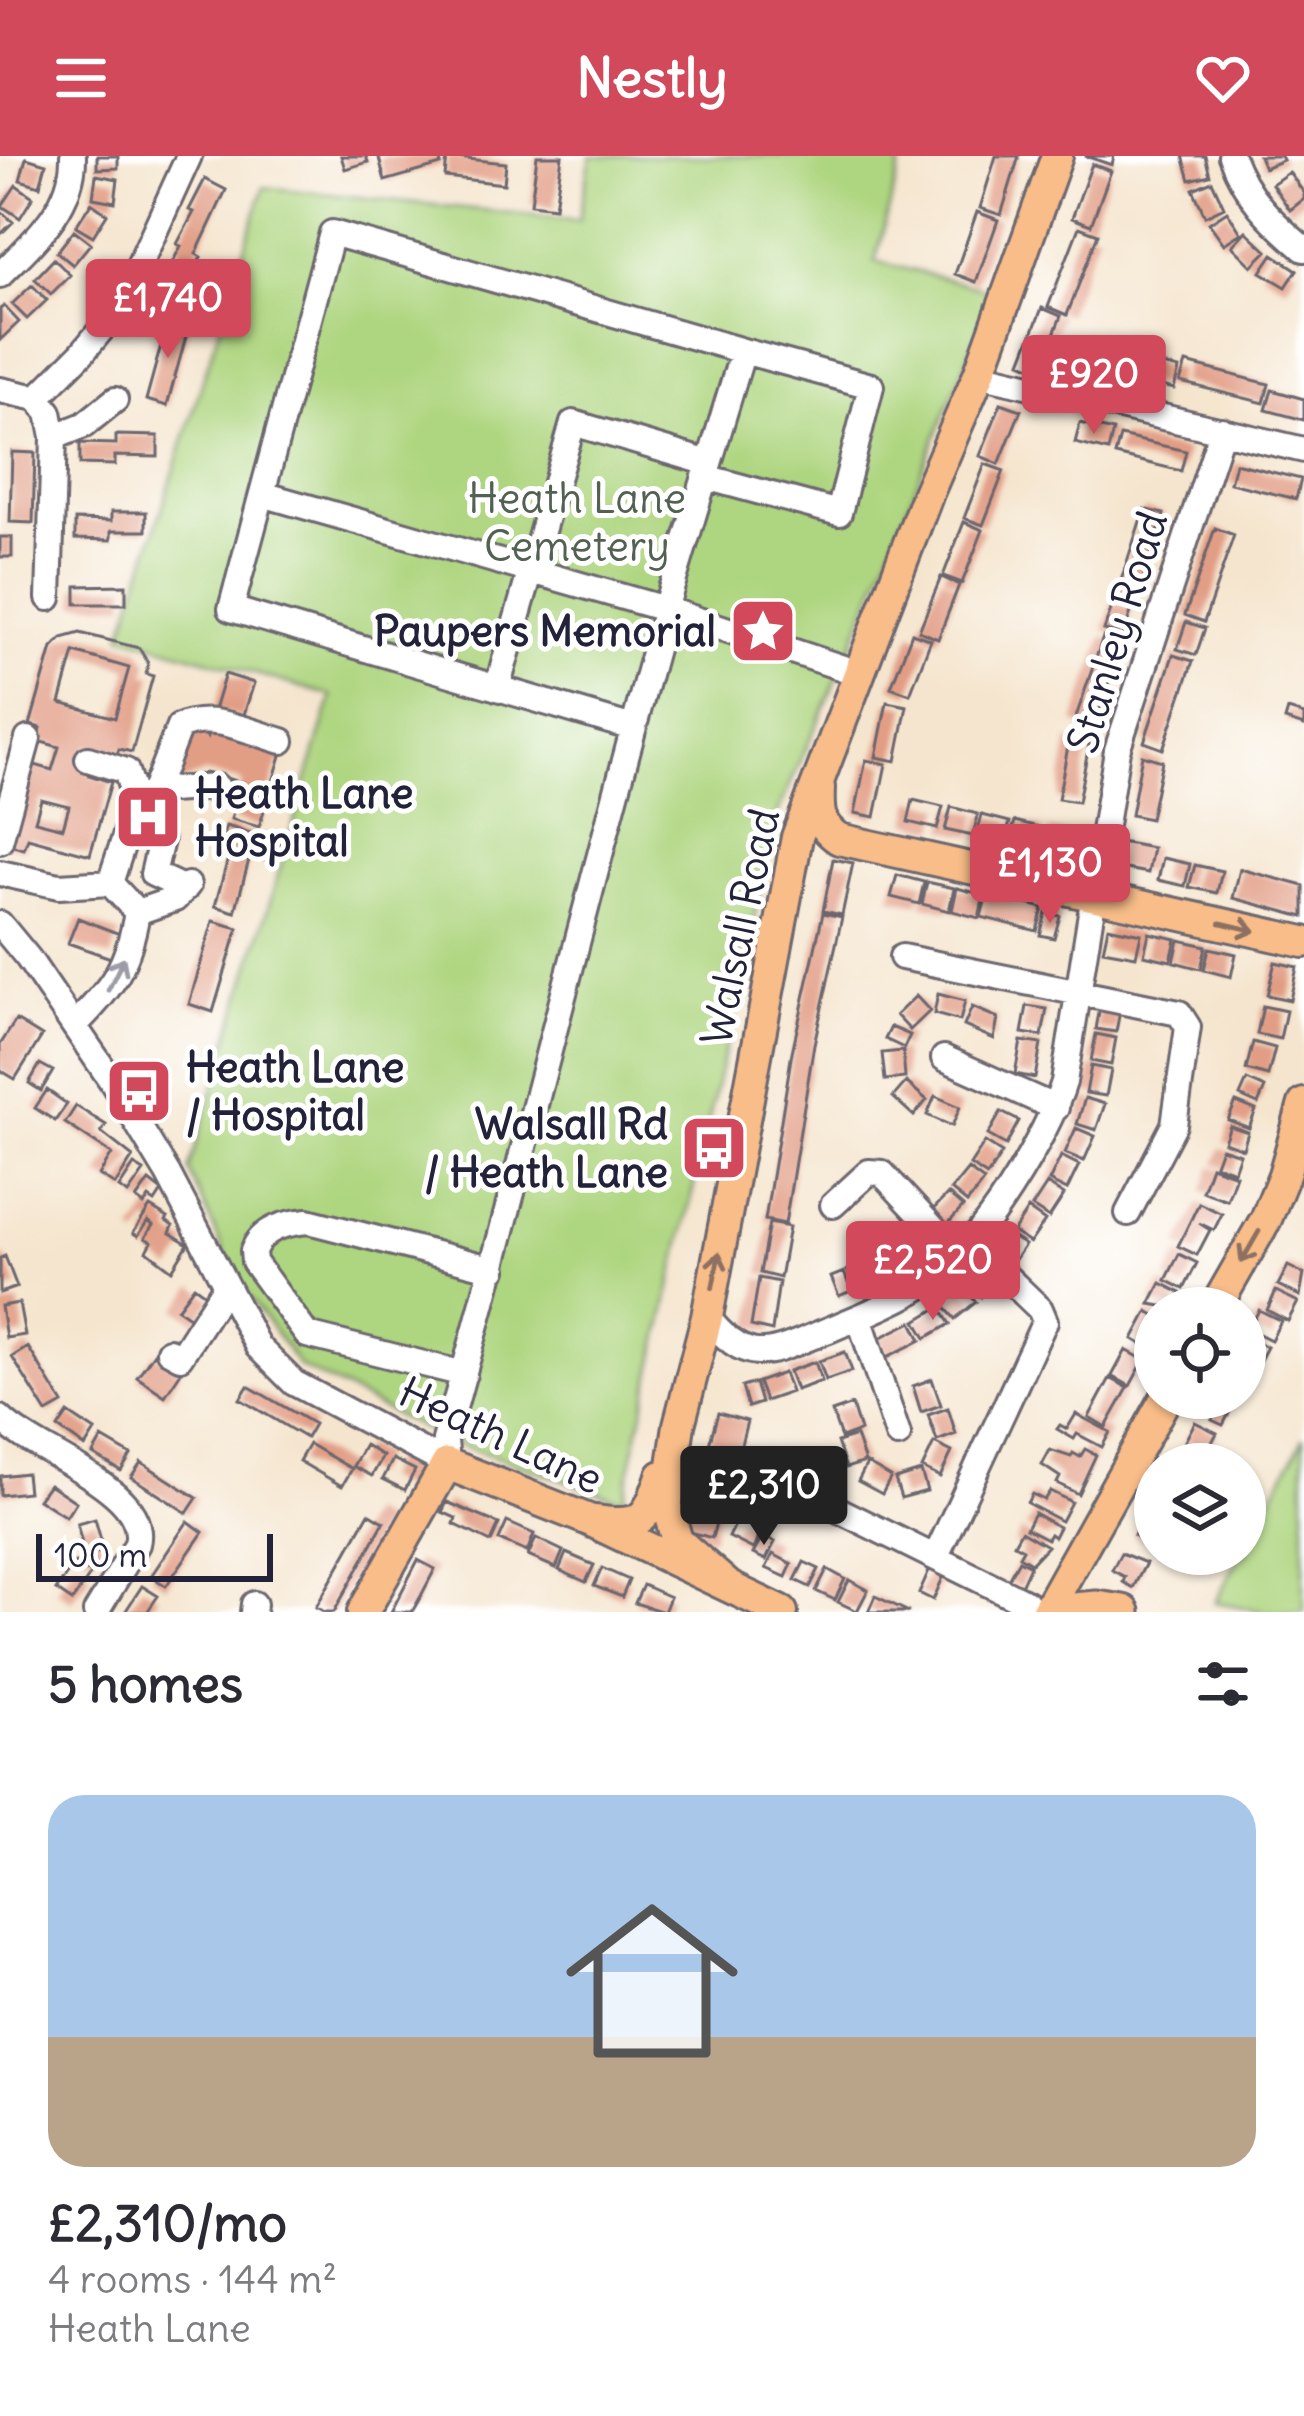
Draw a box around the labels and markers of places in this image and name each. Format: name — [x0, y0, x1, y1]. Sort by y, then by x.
pin: £1,740 — [70, 259, 266, 361]
pin: £920 — [1023, 335, 1165, 437]
place icon: Paupers Memorial — [728, 596, 798, 666]
place label: Paupers Memorial — [374, 605, 716, 657]
place label: Heath Lane Hospital — [195, 767, 413, 867]
hospital icon: Heath Lane Hospital — [113, 782, 183, 852]
pin: £1,130 — [952, 824, 1148, 926]
place label: Heath Lane / Hospital — [186, 1041, 404, 1141]
bus stop icon: Heath Lane / Hospital — [104, 1056, 174, 1126]
place label: Walsall Rd / Heath Lane — [424, 1098, 668, 1198]
bus stop icon: Walsall Rd / Heath Lane — [679, 1113, 749, 1183]
pin: £2,520 — [835, 1221, 1031, 1323]
pin: £2,310 — [666, 1446, 862, 1548]

